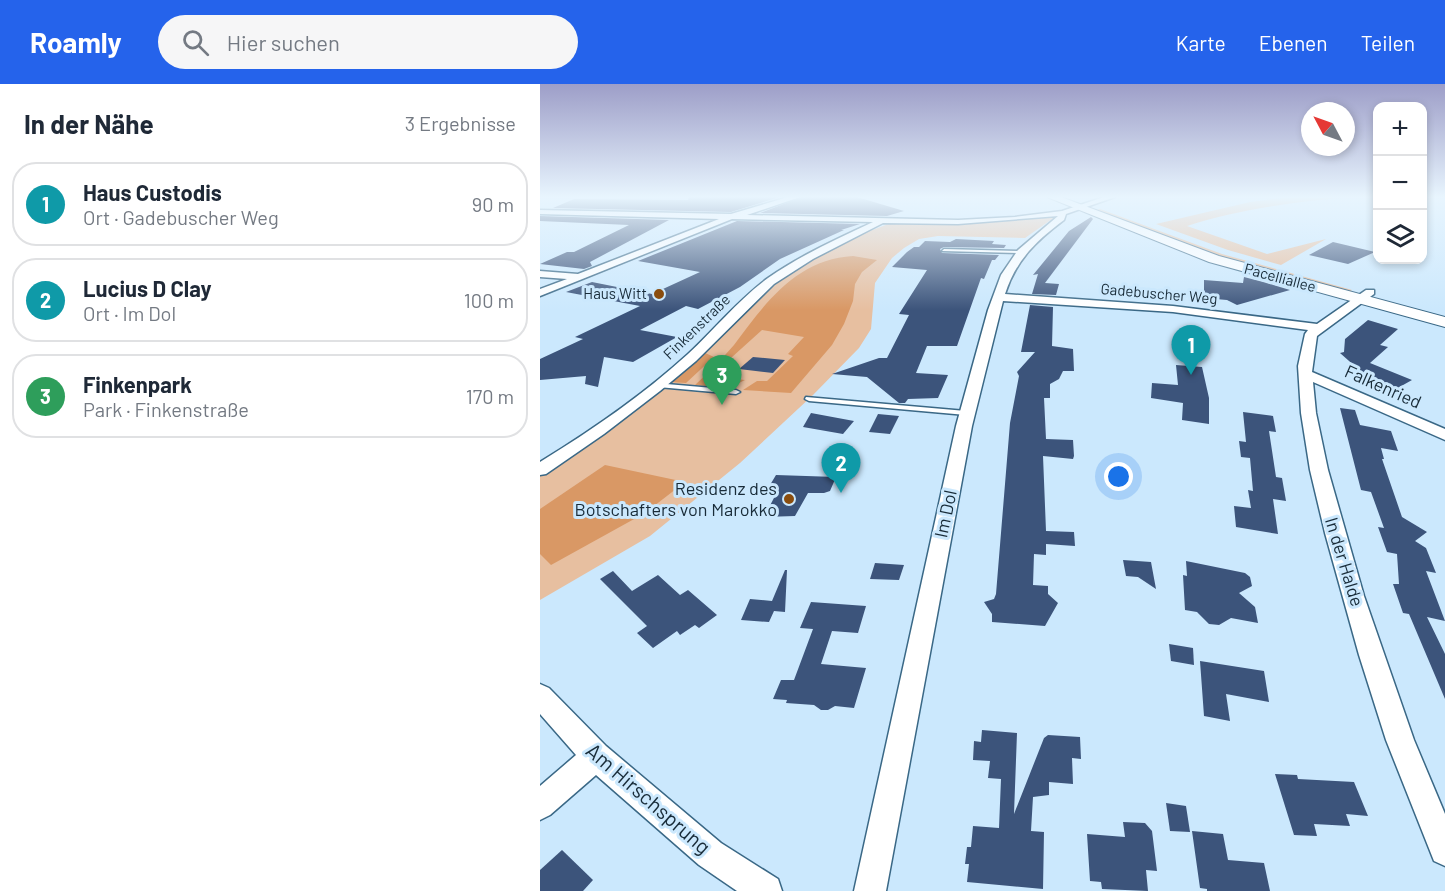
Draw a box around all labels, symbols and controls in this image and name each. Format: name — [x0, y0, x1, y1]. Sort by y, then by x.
search box — [158, 15, 578, 69]
text: Roamly — [30, 25, 122, 59]
icon: search — [179, 26, 212, 59]
text: Hier suchen — [227, 29, 340, 55]
text: Karte — [1176, 30, 1226, 55]
text: Ebenen — [1259, 30, 1328, 55]
text: Teilen — [1361, 30, 1415, 55]
north arrow — [1301, 102, 1355, 156]
map controls — [1373, 102, 1427, 264]
button: + — [1373, 102, 1427, 156]
text: In der Nähe — [24, 108, 154, 139]
text: 3 Ergebnisse — [405, 111, 516, 135]
button: − — [1373, 156, 1427, 210]
text: Haus Custodis — [83, 179, 222, 205]
text: 1 — [42, 192, 49, 216]
text: 90 m — [472, 192, 514, 216]
text: Ort · Gadebuscher Weg — [83, 205, 279, 229]
button: layers — [1373, 210, 1427, 264]
street label: Pacelliallee — [1242, 259, 1318, 295]
text: Lucius D Clay — [83, 275, 212, 301]
street label: Gadebuscher Weg — [1100, 279, 1218, 307]
place label: Haus Witt — [583, 284, 647, 302]
marker: Haus Witt — [652, 287, 666, 301]
text: 2 — [40, 288, 51, 312]
text: 100 m — [464, 288, 514, 312]
street label: Finkenstraße — [659, 290, 733, 363]
text: Ort · Im Dol — [83, 301, 176, 325]
pin: 1 — [1172, 326, 1210, 375]
pin: 3 — [702, 356, 741, 405]
street label: Falkenried — [1342, 359, 1425, 413]
text: Finkenpark — [83, 371, 192, 397]
text: 3 — [40, 384, 51, 408]
text: 170 m — [466, 384, 514, 408]
text: Park · Finkenstraße — [83, 397, 249, 421]
pin: 2 — [822, 444, 860, 493]
your location — [1104, 462, 1133, 491]
place label: Residenz des Botschafters von Marokko — [574, 477, 777, 520]
street label: Im Dol — [929, 488, 961, 540]
marker: Residenz des Botschafters von Marokko — [782, 492, 796, 506]
street label: In der Halde — [1321, 514, 1369, 609]
street label: Am Hirschsprung — [582, 737, 716, 859]

